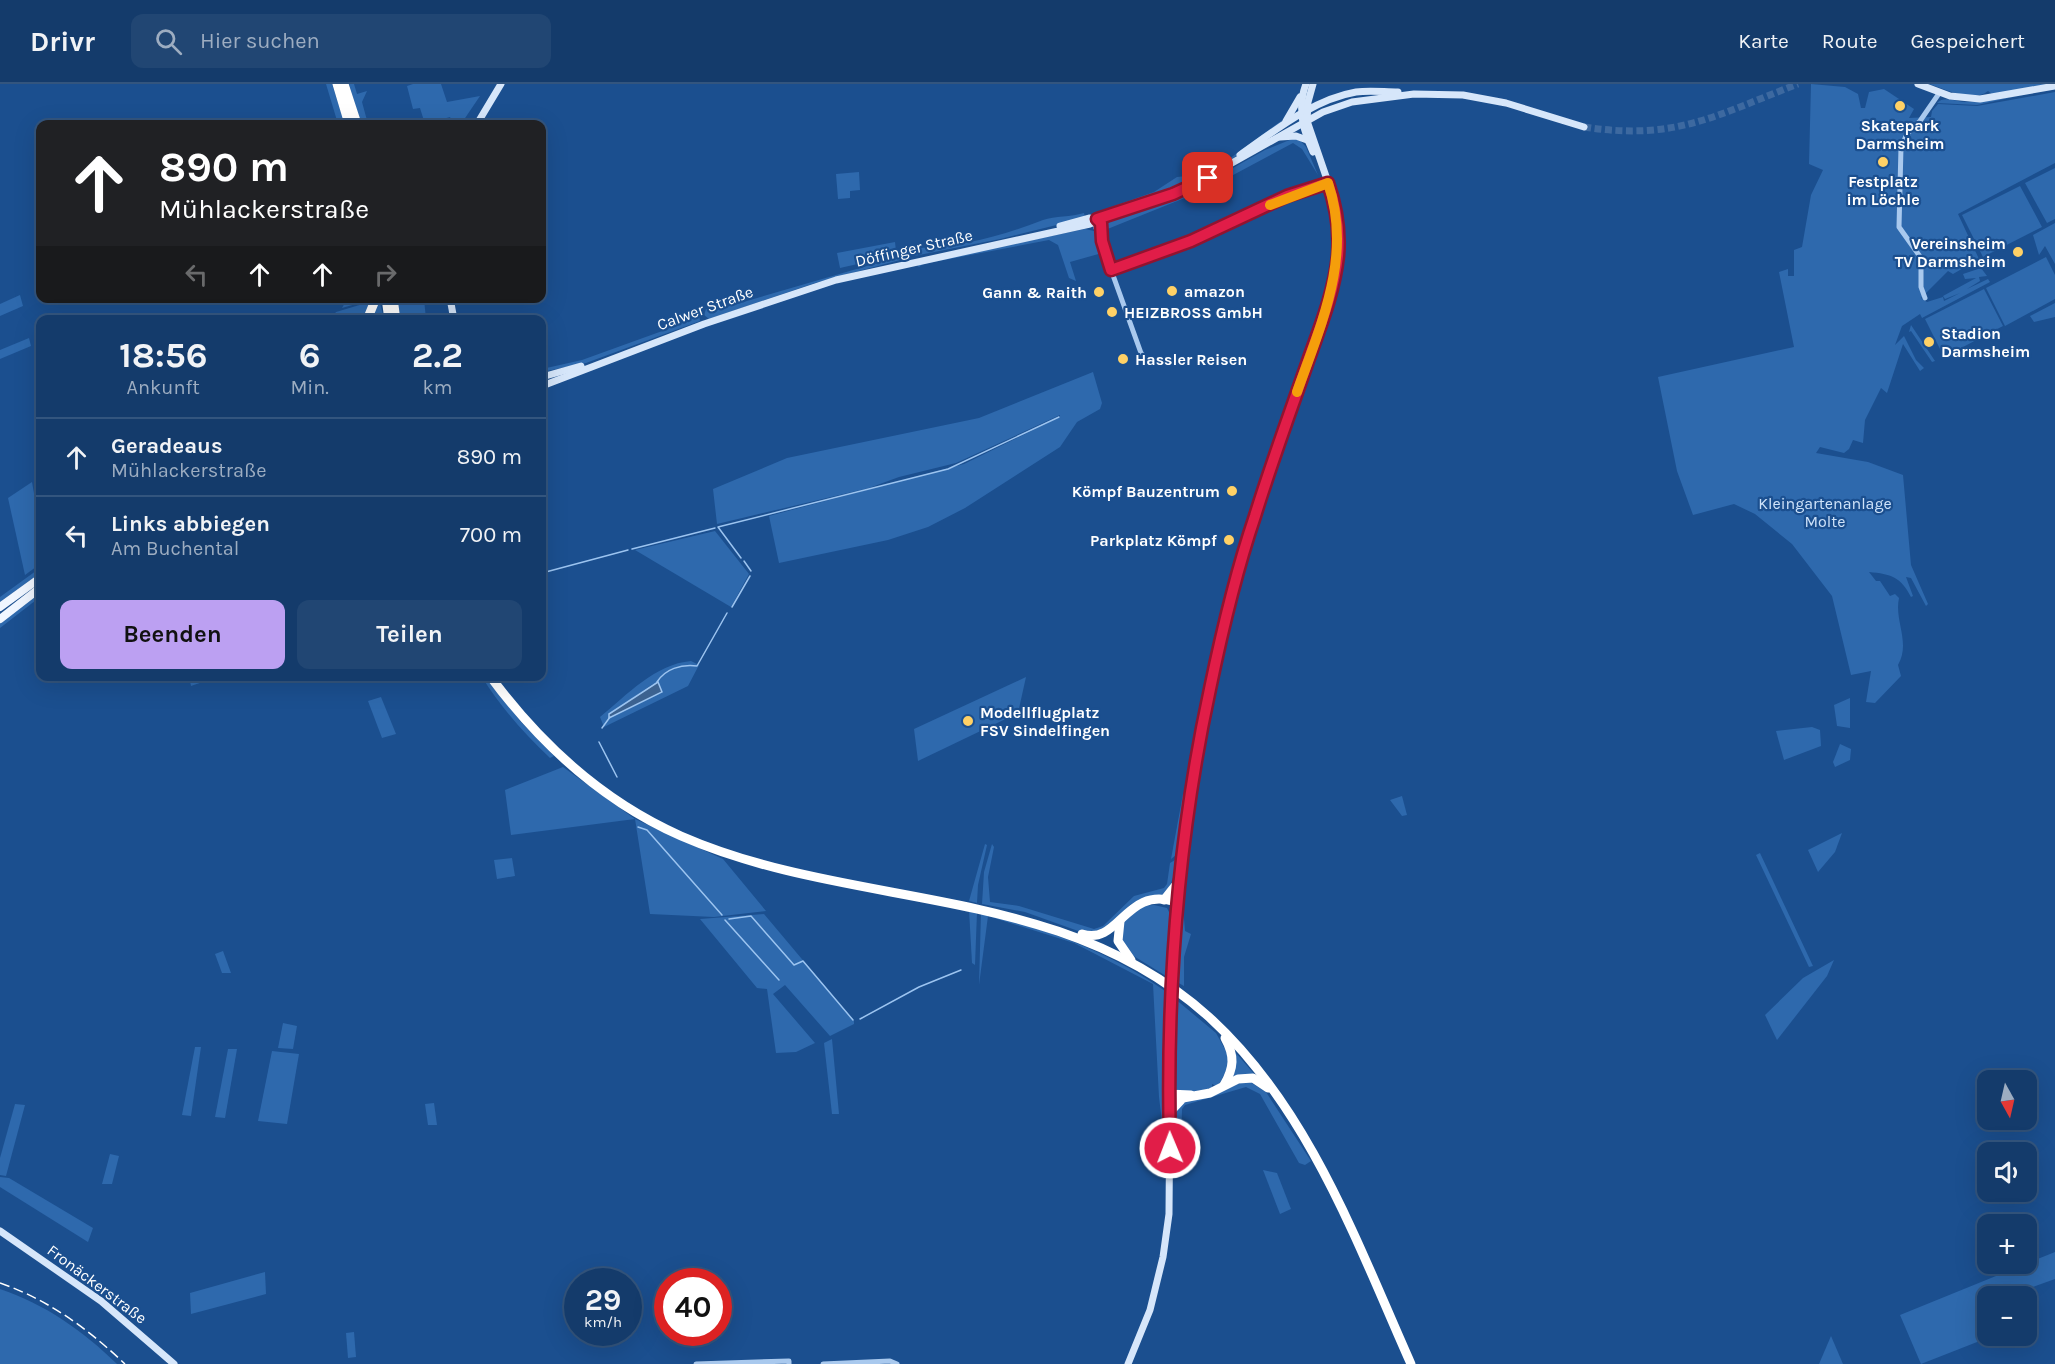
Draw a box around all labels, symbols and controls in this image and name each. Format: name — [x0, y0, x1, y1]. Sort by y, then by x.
search box — [131, 14, 551, 68]
text: Drivr — [30, 25, 95, 58]
icon: search — [152, 25, 185, 58]
text: Hier suchen — [200, 28, 320, 54]
text: Karte — [1738, 29, 1789, 53]
text: Route — [1822, 29, 1878, 53]
text: Gespeichert — [1911, 29, 2025, 53]
marker: Skatepark Darmsheim — [1893, 99, 1907, 113]
place label: Skatepark Darmsheim — [1855, 116, 1945, 153]
text: 890 m — [159, 142, 289, 192]
icon: ahead — [60, 144, 138, 222]
pin — [1182, 152, 1233, 203]
marker: Festplatz im Löchle — [1876, 155, 1890, 169]
icon: arrive — [1191, 161, 1224, 194]
place label: Festplatz im Löchle — [1846, 172, 1920, 209]
text: Mühlackerstraße — [159, 193, 369, 225]
street label: Döffinger Straße — [853, 225, 975, 271]
place label: Vereinsheim TV Darmsheim — [1895, 234, 2006, 271]
marker: Vereinsheim TV Darmsheim — [2011, 245, 2025, 259]
icon: left — [180, 258, 213, 291]
icon: ahead — [243, 258, 276, 291]
icon: ahead — [306, 258, 339, 291]
icon: right — [369, 258, 402, 291]
street label: Calwer Straße — [654, 282, 756, 334]
place label: amazon — [1184, 282, 1245, 301]
place label: Gann & Raith — [982, 283, 1087, 302]
marker: amazon — [1165, 284, 1179, 298]
marker: Gann & Raith — [1092, 285, 1106, 299]
place label: HEIZBROSS GmbH — [1124, 303, 1263, 322]
marker: HEIZBROSS GmbH — [1105, 305, 1119, 319]
place label: Stadion Darmsheim — [1941, 324, 2030, 361]
text: 18:56 — [119, 334, 208, 376]
text: 6 — [299, 334, 321, 376]
text: 2.2 — [412, 334, 463, 376]
marker: Stadion Darmsheim — [1922, 335, 1936, 349]
place label: Hassler Reisen — [1135, 350, 1247, 369]
marker: Hassler Reisen — [1116, 352, 1130, 366]
text: Ankunft — [126, 376, 200, 399]
text: Min. — [290, 376, 329, 399]
text: km — [422, 376, 452, 399]
text: Geradeaus — [111, 433, 223, 459]
icon: ahead — [60, 441, 93, 474]
text: 890 m — [457, 444, 522, 470]
text: Mühlackerstraße — [111, 459, 267, 482]
place label: Kömpf Bauzentrum — [1072, 482, 1220, 501]
marker: Kömpf Bauzentrum — [1225, 484, 1239, 498]
park label: Kleingartenanlage Molte — [1758, 494, 1892, 531]
text: Links abbiegen — [111, 511, 270, 537]
icon: left — [60, 519, 93, 552]
text: 700 m — [460, 522, 522, 548]
place label: Parkplatz Kömpf — [1090, 531, 1217, 550]
marker: Parkplatz Kömpf — [1222, 533, 1236, 547]
text: Am Buchental — [111, 537, 239, 560]
button: Beenden — [60, 600, 285, 669]
button: Teilen — [297, 600, 522, 669]
place label: Modellflugplatz FSV Sindelfingen — [980, 703, 1110, 740]
marker: Modellflugplatz FSV Sindelfingen — [961, 714, 975, 728]
north arrow — [1977, 1070, 2037, 1130]
map controls — [1977, 1070, 2037, 1346]
position arrow — [1138, 1116, 1202, 1180]
button: sound — [1977, 1142, 2037, 1202]
button: + — [1977, 1214, 2037, 1274]
street label: Fronäckerstraße — [43, 1240, 151, 1328]
speed limit sign: 40 — [654, 1268, 732, 1346]
text: 29 — [585, 1282, 621, 1318]
button: − — [1977, 1286, 2037, 1346]
text: km/h — [584, 1313, 622, 1331]

